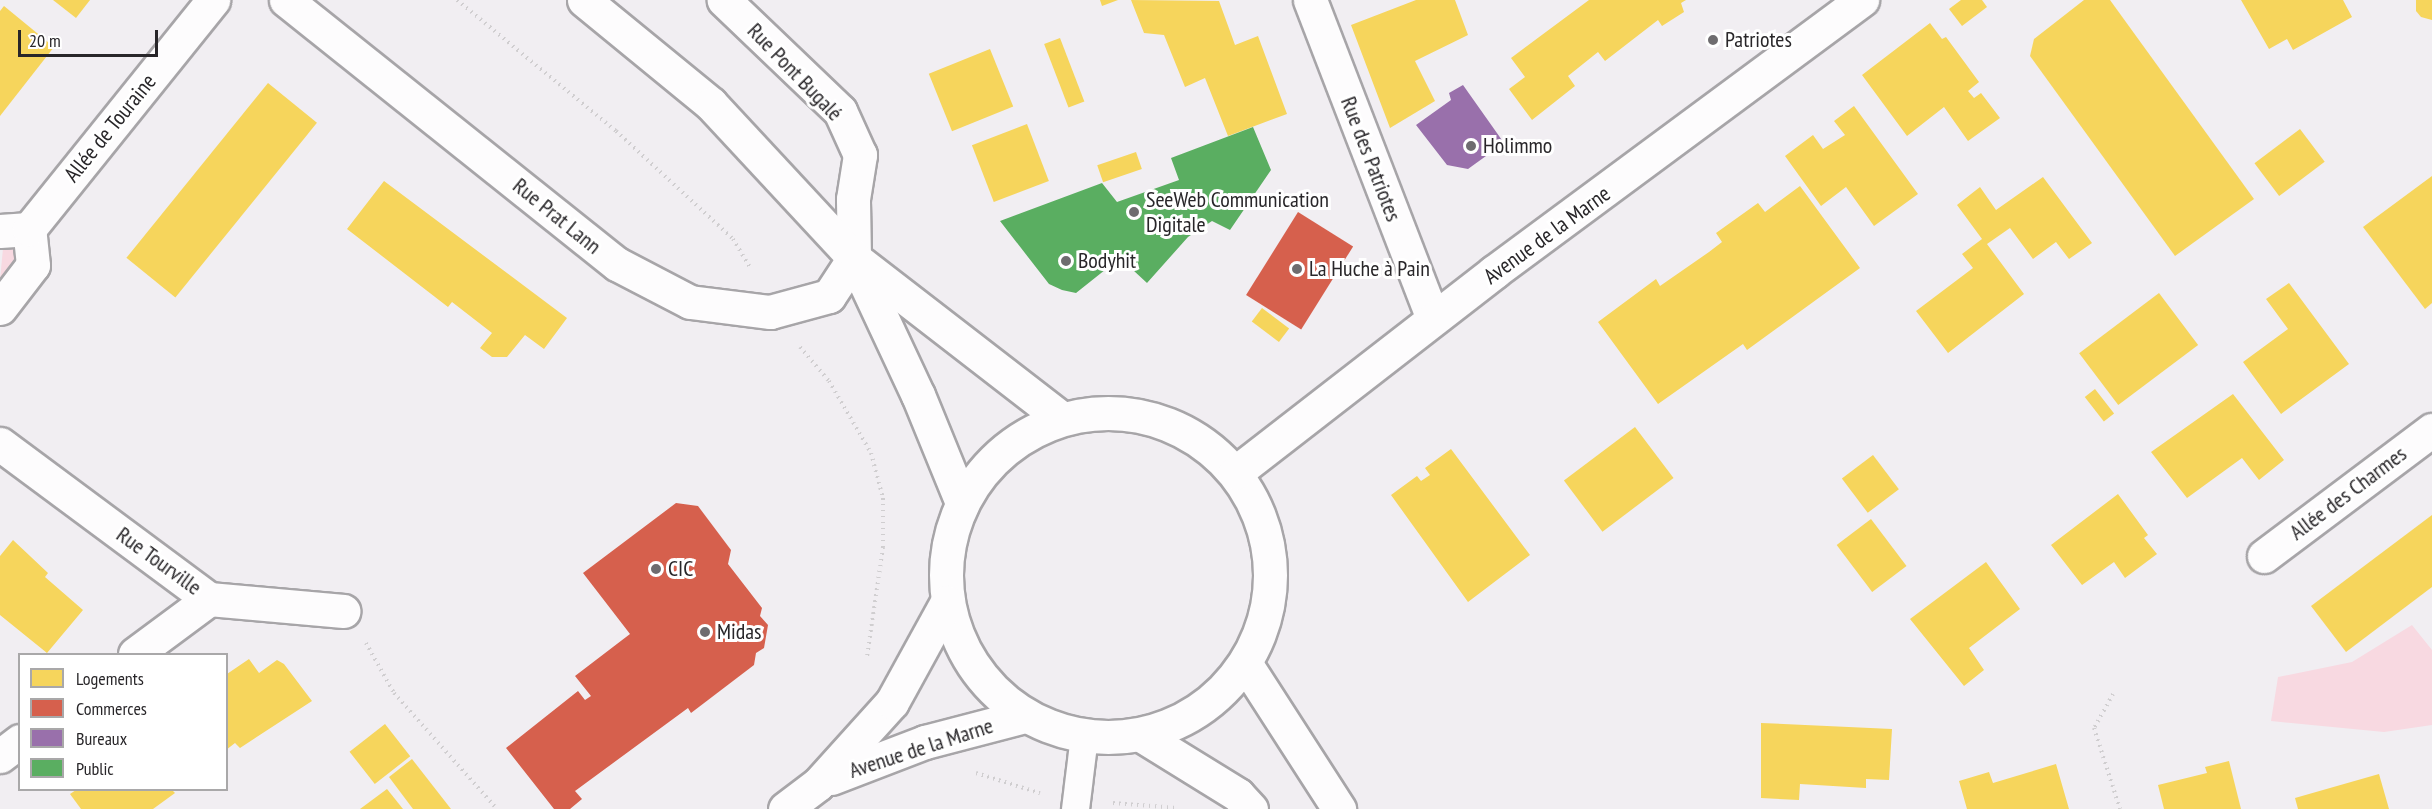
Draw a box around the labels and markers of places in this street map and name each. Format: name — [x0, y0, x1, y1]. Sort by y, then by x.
place label: Patriotes — [1725, 27, 1792, 53]
marker: Patriotes — [1706, 33, 1720, 47]
place label: Holimmo — [1483, 133, 1552, 159]
marker: Holimmo — [1464, 139, 1478, 153]
place label: SeeWeb Communication Digitale — [1146, 186, 1329, 237]
marker: SeeWeb Communication Digitale — [1127, 205, 1141, 219]
place label: Bodyhit — [1078, 248, 1136, 274]
marker: Bodyhit — [1059, 254, 1073, 268]
place label: La Huche à Pain — [1309, 256, 1430, 282]
marker: La Huche à Pain — [1290, 262, 1304, 276]
place label: CIC — [668, 556, 693, 582]
marker: CIC — [649, 562, 663, 576]
place label: Midas — [717, 619, 762, 645]
marker: Midas — [698, 625, 712, 639]

